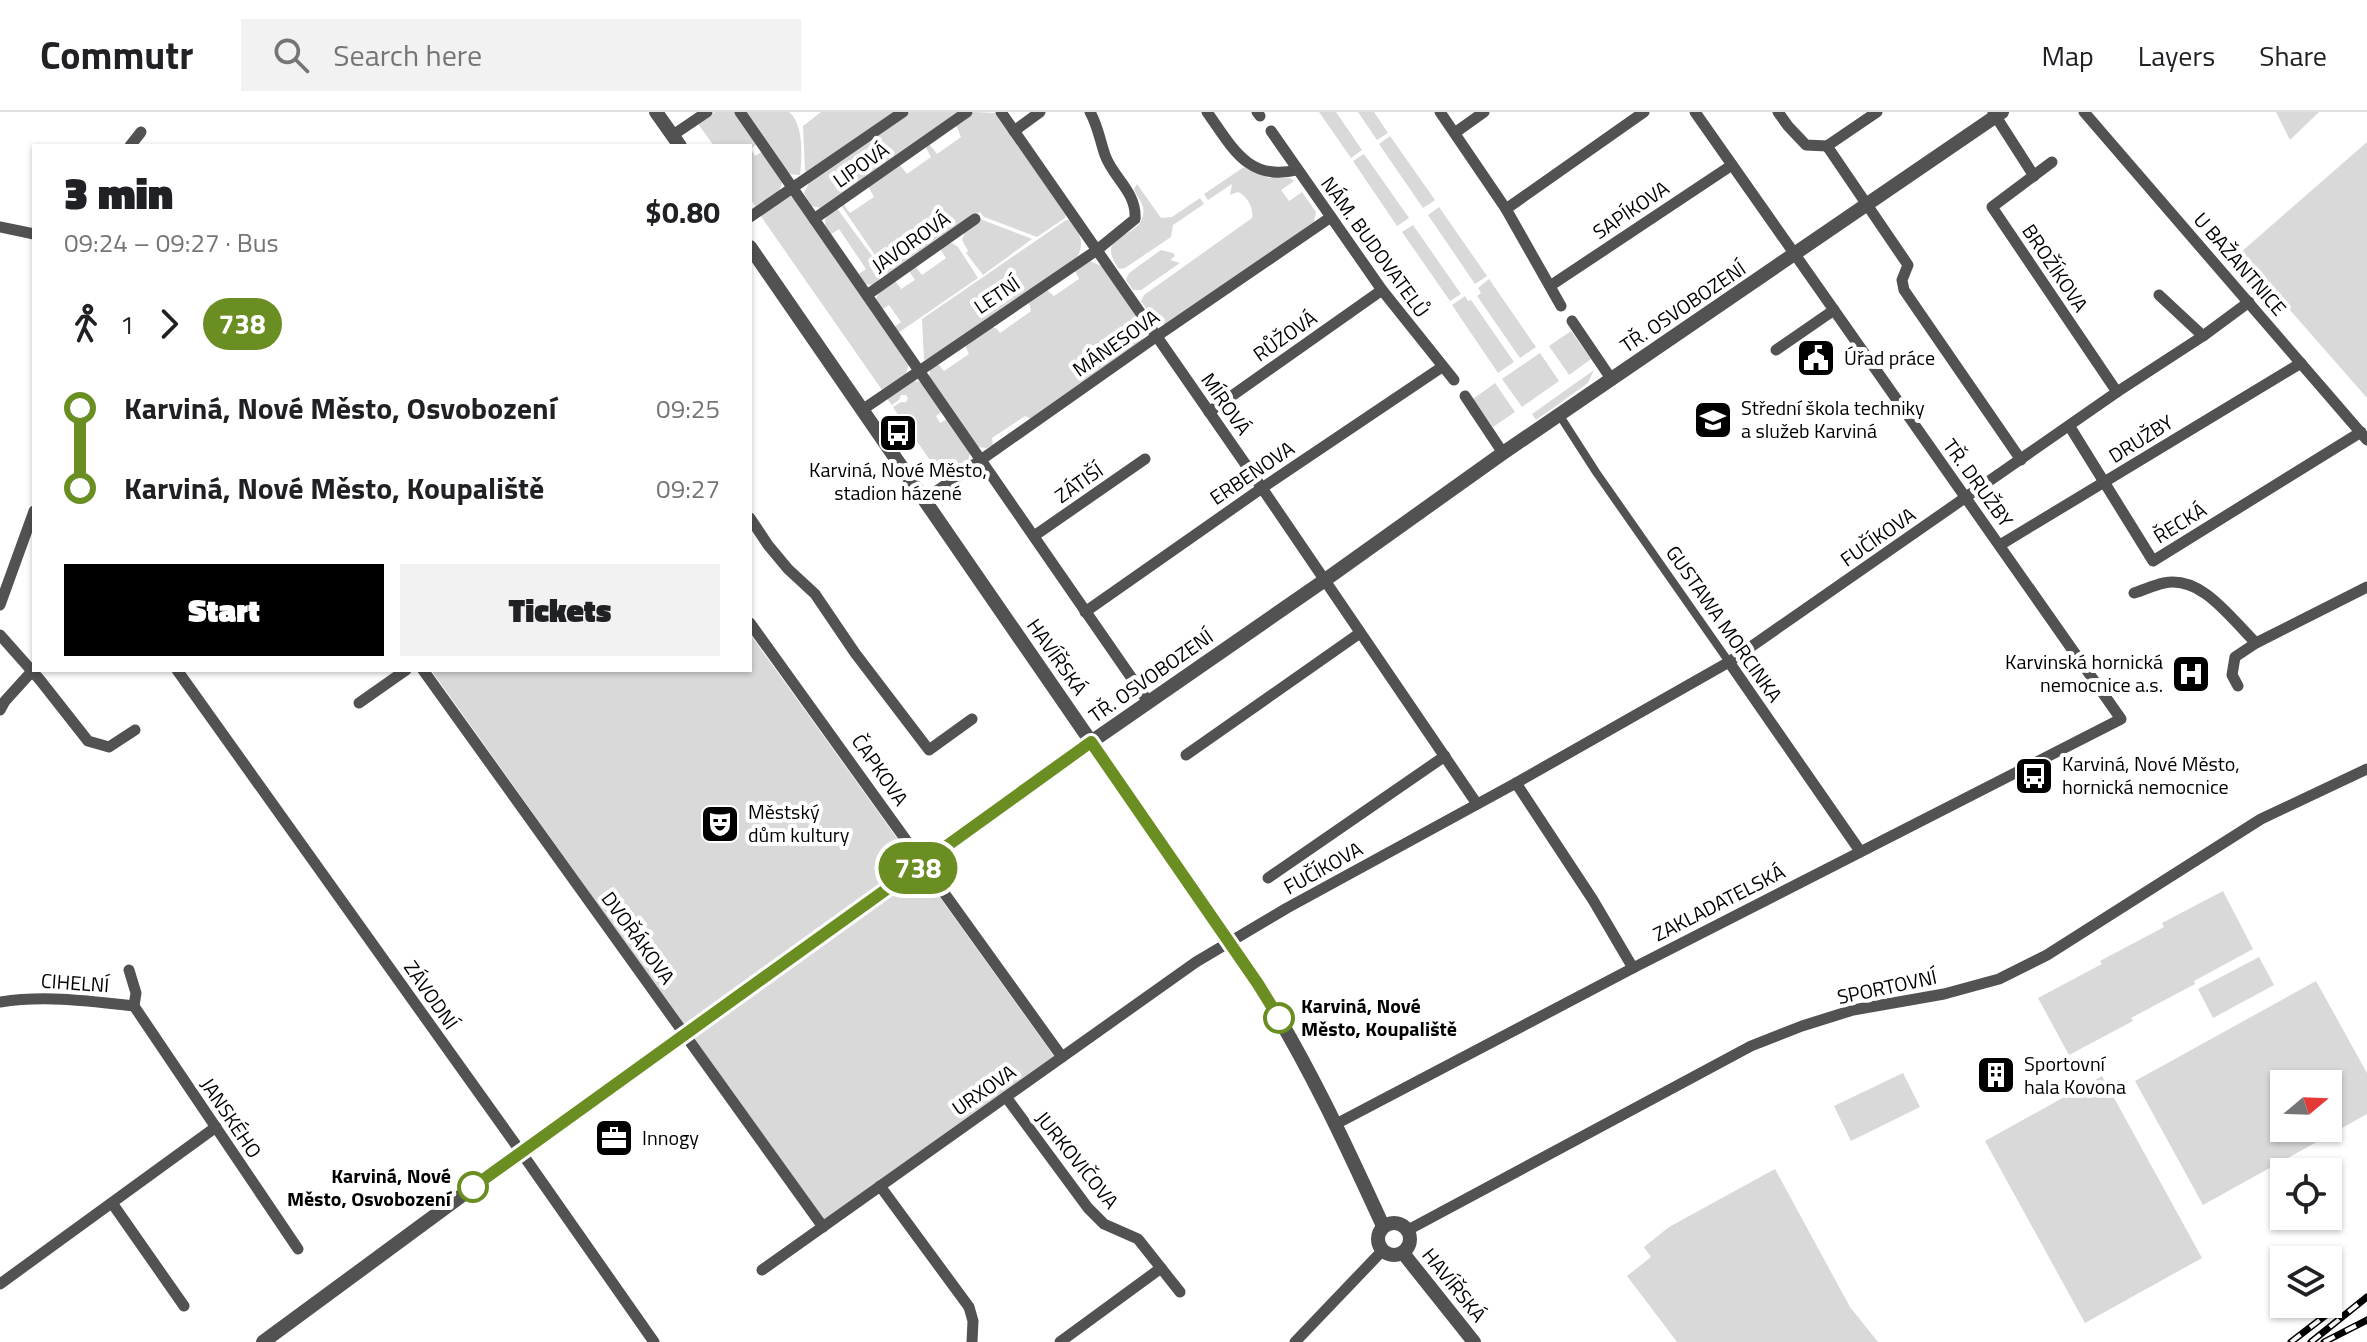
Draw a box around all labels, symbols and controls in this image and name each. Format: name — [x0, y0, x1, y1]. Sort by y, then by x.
search box — [241, 19, 801, 91]
text: Commutr — [40, 26, 193, 84]
text: Search here — [333, 32, 482, 78]
icon: search — [269, 33, 313, 77]
text: Map — [2041, 34, 2094, 77]
text: Layers — [2138, 34, 2215, 77]
text: Share — [2259, 34, 2327, 77]
street label: LIPOVÁ — [826, 134, 895, 195]
text: 3 min — [64, 159, 173, 226]
street label: NÁM. BUDOVATELŮ — [1314, 170, 1437, 324]
street label: SAPÍKOVA — [1586, 173, 1675, 247]
text: $0.80 — [645, 189, 720, 235]
street label: JAVOROVÁ — [865, 203, 957, 280]
street label: U BAŽANTNICE — [2187, 205, 2294, 322]
street label: BROŽÍKOVA — [2014, 217, 2096, 318]
text: 09:24 – 09:27 · Bus — [64, 223, 279, 262]
street label: TŘ. OSVOBOZENÍ — [1614, 252, 1753, 360]
street label: LETNÍ — [967, 267, 1027, 321]
street label: MÁNESOVA — [1066, 301, 1166, 384]
icon: walk — [64, 302, 108, 346]
icon: forward — [147, 302, 191, 346]
text: 738 — [219, 302, 266, 345]
street label: RŮŽOVÁ — [1246, 302, 1323, 369]
text: 1 — [120, 305, 135, 344]
public building icon: Úřad práce — [1795, 337, 1837, 379]
place label: Úřad práce — [1844, 342, 1935, 373]
street label: MÍROVÁ — [1194, 366, 1259, 441]
text: Karviná, Nové Město, Osvobození — [124, 385, 556, 431]
text: 09:25 — [656, 389, 720, 428]
place label: Střední škola techniky a služeb Karviná — [1741, 392, 1925, 446]
school or university icon: Střední škola techniky a služeb Karviná — [1692, 399, 1734, 441]
street label: DRUŽBY — [2102, 406, 2179, 471]
bus stop icon: Karviná, Nové Město, stadion házené — [877, 412, 919, 454]
street label: TŘ. DRUŽBY — [1936, 432, 2021, 534]
street label: ERBENOVA — [1203, 433, 1300, 512]
place label: Karviná, Nové Město, stadion házené — [809, 454, 987, 508]
street label: ZÁTIŠÍ — [1048, 454, 1110, 510]
text: Karviná, Nové Město, Koupaliště — [124, 465, 544, 511]
text: 09:27 — [656, 469, 720, 508]
street label: ŘECKÁ — [2147, 494, 2212, 551]
street label: FUČÍKOVA — [1834, 499, 1922, 574]
street label: GUSTAWA MORCINKA — [1658, 539, 1790, 709]
button: Start — [64, 564, 384, 656]
button: Tickets — [400, 564, 720, 656]
street label: HAVÍŘSKÁ — [1020, 612, 1095, 702]
street label: TŘ. OSVOBOZENÍ — [1082, 621, 1220, 730]
place label: Karvinská hornická nemocnice a.s. — [2005, 646, 2163, 700]
hospital icon: Karvinská hornická nemocnice a.s. — [2170, 653, 2212, 695]
street label: ČAPKOVA — [844, 727, 917, 812]
place label: Karviná, Nové Město, hornická nemocnice — [2062, 748, 2240, 802]
bus stop icon: Karviná, Nové Město, hornická nemocnice — [2013, 755, 2055, 797]
place label: Městský dům kultury — [748, 796, 850, 850]
theatre icon: Městský dům kultury — [699, 803, 741, 845]
street label: FUČÍKOVA — [1278, 833, 1368, 902]
line badge: 738 — [872, 842, 964, 894]
text: 738 — [894, 846, 942, 889]
street label: ZAKLADATELSKÁ — [1647, 856, 1790, 949]
street label: DVOŘÁKOVA — [594, 885, 683, 991]
street label: ZÁVODNÍ — [396, 954, 467, 1036]
street label: SPORTOVNÍ — [1834, 961, 1941, 1012]
street label: CIHELNÍ — [40, 965, 111, 1000]
place label: Karviná, Nové Město, Koupaliště — [1301, 990, 1457, 1044]
marker: Karviná, Nové Město, Koupaliště — [1264, 1003, 1294, 1033]
place label: Sportovní hala Kovona — [2024, 1048, 2126, 1102]
building icon: Sportovní hala Kovona — [1975, 1054, 2017, 1096]
street label: URXOVA — [945, 1056, 1022, 1123]
north arrow — [2270, 1070, 2342, 1142]
map controls — [2270, 1070, 2342, 1318]
street label: JANSKÉHO — [193, 1071, 270, 1164]
street label: JURKOVIČOVA — [1028, 1104, 1127, 1215]
office icon: Innogy — [593, 1117, 635, 1159]
place label: Innogy — [642, 1122, 699, 1153]
button: locate — [2270, 1158, 2342, 1230]
place label: Karviná, Nové Město, Osvobození — [287, 1160, 453, 1214]
marker: Karviná, Nové Město, Osvobození — [458, 1172, 488, 1202]
street label: HAVÍŘSKÁ — [1415, 1241, 1494, 1329]
button: layers — [2270, 1246, 2342, 1318]

